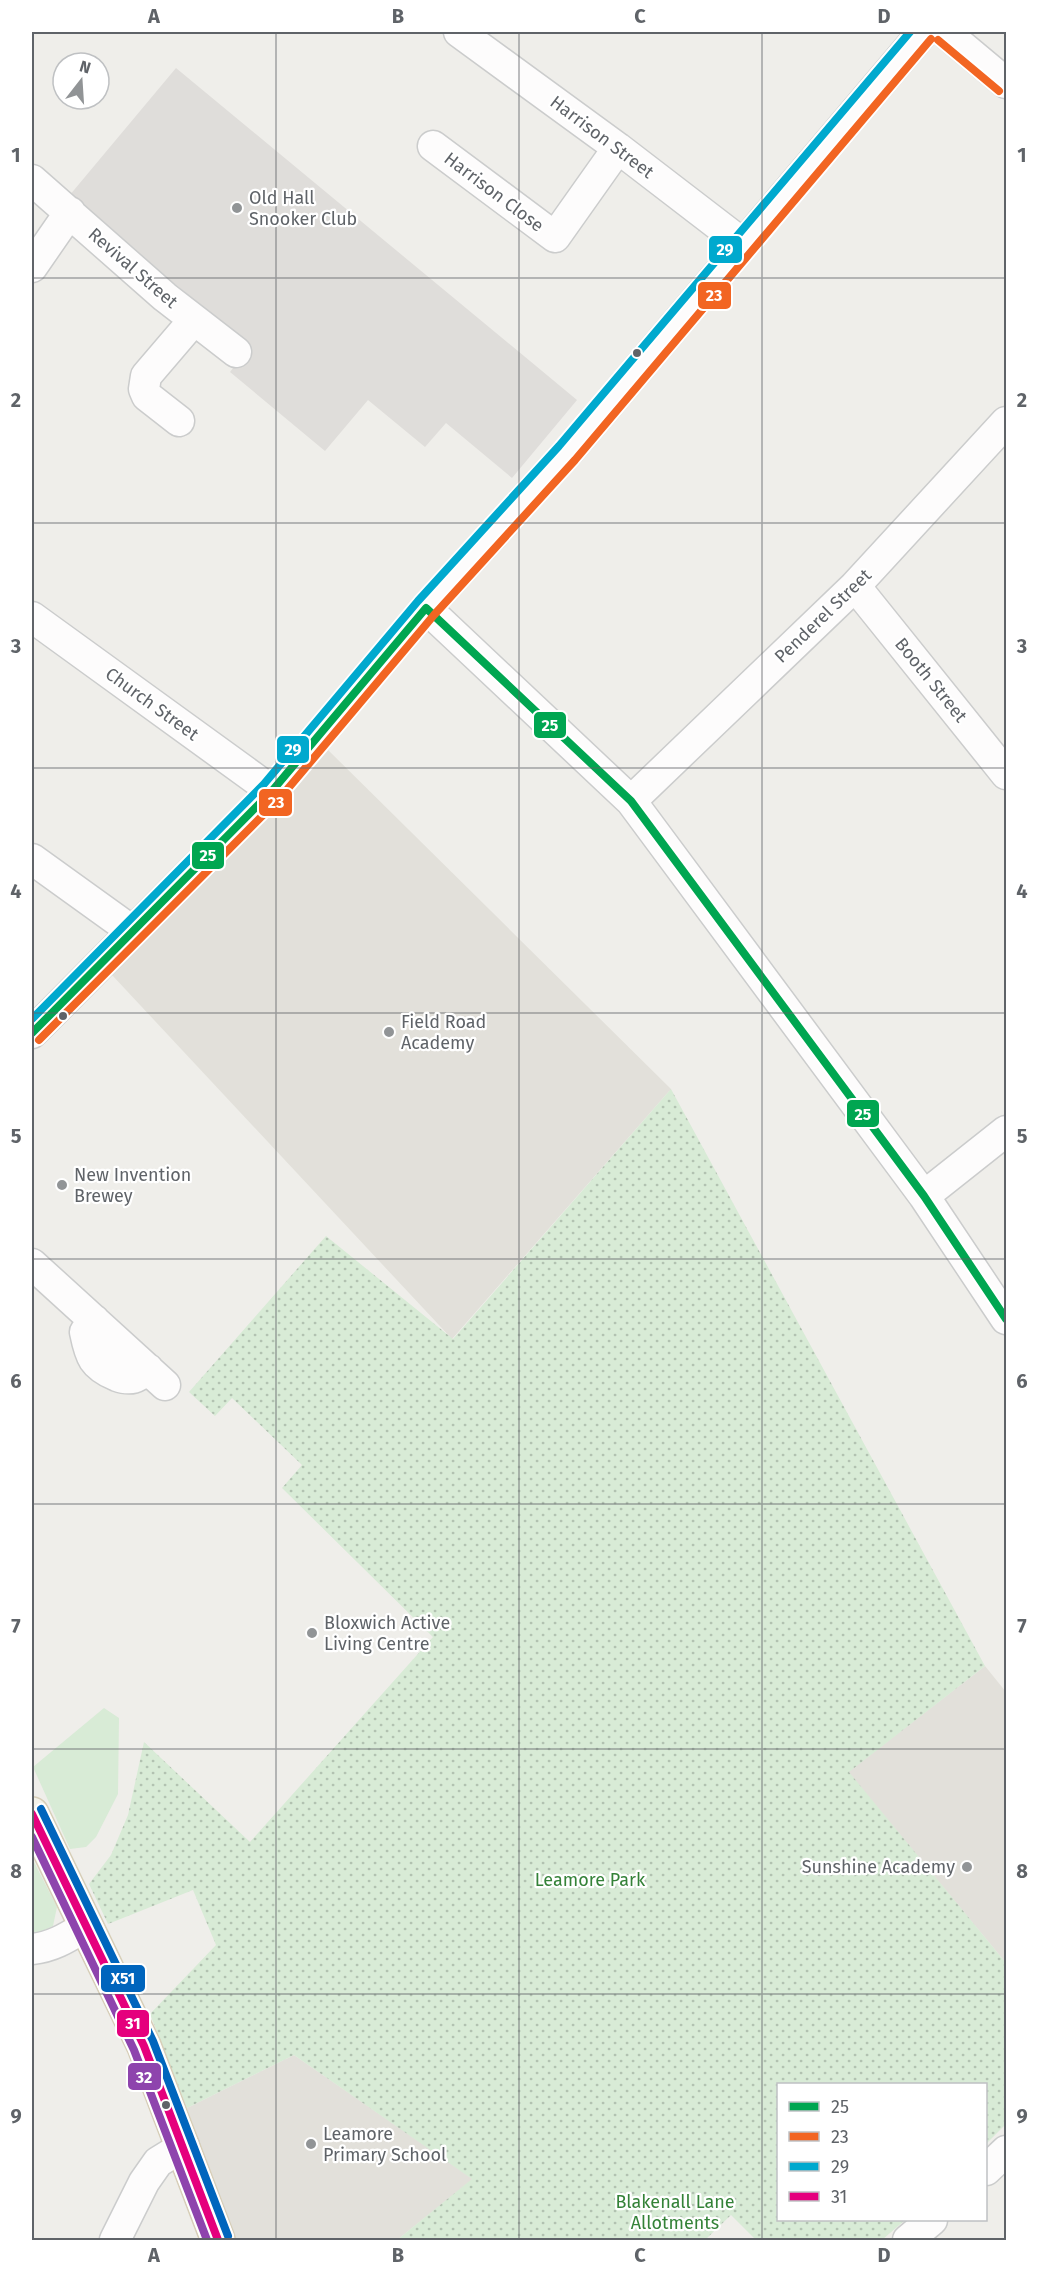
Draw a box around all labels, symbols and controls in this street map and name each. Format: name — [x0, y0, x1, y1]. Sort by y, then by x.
text: A — [147, 4, 161, 28]
text: B — [392, 4, 404, 28]
text: C — [634, 4, 646, 28]
text: D — [877, 4, 891, 28]
north arrow — [51, 51, 111, 111]
text: N — [77, 56, 93, 78]
street label: Harrison Street — [546, 91, 659, 183]
text: 1 — [11, 143, 21, 167]
text: 1 — [1017, 143, 1027, 167]
street label: Harrison Close — [440, 147, 548, 237]
place label: Old Hall Snooker Club — [249, 187, 357, 230]
marker: Old Hall Snooker Club — [230, 201, 244, 215]
street label: Revival Street — [84, 223, 183, 313]
line badge: 29 — [708, 235, 743, 264]
text: 29 — [716, 240, 734, 259]
line badge: 23 — [697, 281, 732, 310]
text: 23 — [706, 286, 722, 305]
unlabelled marker — [631, 347, 643, 359]
text: 2 — [11, 388, 21, 412]
text: 2 — [1017, 388, 1027, 412]
street label: Penderel Street — [770, 564, 876, 668]
street label: Booth Street — [890, 633, 972, 727]
text: 3 — [10, 634, 21, 658]
text: 3 — [1016, 634, 1027, 658]
street label: Church Street — [101, 663, 203, 746]
line badge: 25 — [533, 711, 567, 739]
text: 25 — [542, 716, 559, 735]
line badge: 29 — [276, 735, 310, 764]
text: 29 — [284, 740, 302, 759]
line badge: 23 — [258, 788, 293, 817]
text: 23 — [268, 793, 284, 812]
line badge: 25 — [191, 841, 225, 870]
text: 25 — [200, 846, 217, 865]
text: 4 — [10, 879, 22, 903]
text: 4 — [1016, 879, 1028, 903]
unlabelled marker — [57, 1010, 69, 1022]
place label: Field Road Academy — [401, 1011, 486, 1054]
marker: Field Road Academy — [382, 1025, 396, 1039]
line badge: 25 — [846, 1099, 880, 1128]
text: 25 — [855, 1105, 872, 1124]
text: 5 — [11, 1124, 22, 1148]
text: 5 — [1017, 1124, 1028, 1148]
place label: New Invention Brewey — [74, 1164, 191, 1207]
marker: New Invention Brewey — [55, 1178, 69, 1192]
text: 6 — [10, 1369, 22, 1393]
text: 6 — [1016, 1369, 1028, 1393]
place label: Bloxwich Active Living Centre — [324, 1612, 450, 1655]
text: 7 — [11, 1614, 21, 1638]
text: 7 — [1017, 1614, 1027, 1638]
marker: Bloxwich Active Living Centre — [305, 1626, 319, 1640]
place label: Sunshine Academy — [802, 1856, 955, 1878]
text: 8 — [10, 1859, 22, 1883]
text: 8 — [1016, 1859, 1028, 1883]
marker: Sunshine Academy — [960, 1860, 974, 1874]
park label: Leamore Park — [535, 1869, 646, 1891]
line badge: X51 — [100, 1964, 146, 1993]
text: X51 — [110, 1969, 135, 1988]
line badge: 31 — [116, 2009, 150, 2038]
text: 31 — [124, 2014, 141, 2033]
line badge: 32 — [127, 2062, 162, 2091]
text: 32 — [135, 2068, 152, 2087]
legend — [777, 2083, 987, 2221]
text: 25 — [831, 2096, 849, 2118]
unlabelled marker — [160, 2099, 172, 2111]
text: 9 — [10, 2104, 22, 2128]
text: 9 — [1016, 2104, 1028, 2128]
place label: Leamore Primary School — [323, 2123, 446, 2166]
text: 23 — [831, 2126, 849, 2148]
marker: Leamore Primary School — [304, 2137, 318, 2151]
text: 29 — [831, 2156, 849, 2178]
text: 31 — [831, 2186, 847, 2208]
park label: Blakenall Lane Allotments — [615, 2191, 735, 2234]
text: A — [147, 2243, 161, 2267]
text: B — [392, 2243, 404, 2267]
text: C — [634, 2243, 646, 2267]
text: D — [877, 2243, 891, 2267]

